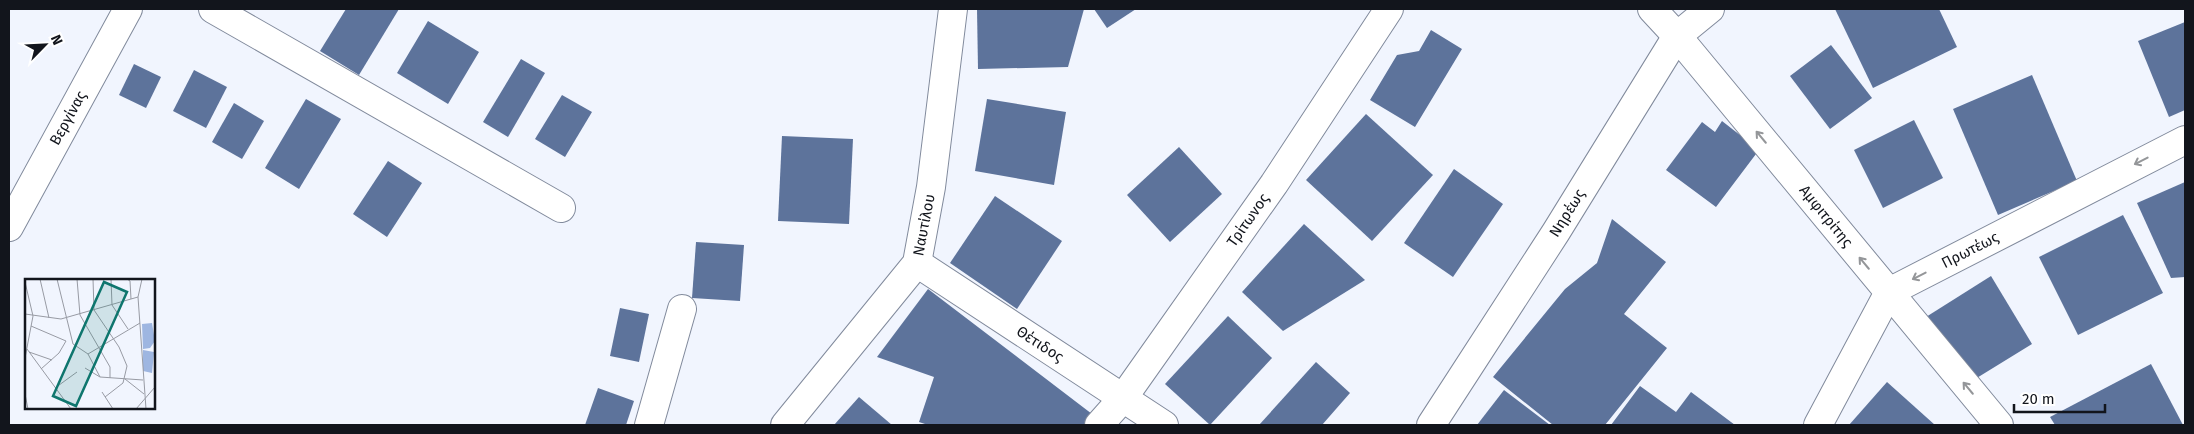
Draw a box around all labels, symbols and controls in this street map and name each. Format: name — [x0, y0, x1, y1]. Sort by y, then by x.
north arrow — [20, 20, 70, 70]
text: N — [47, 32, 66, 48]
street label: Βεργίνας — [46, 88, 90, 148]
one-way arrow — [1755, 131, 1767, 144]
one-way arrow — [2134, 156, 2149, 166]
street label: Αμφιτρίτης — [1796, 181, 1856, 251]
street label: Νηρέως — [1545, 186, 1589, 240]
street label: Τρίτωνος — [1223, 190, 1273, 250]
street label: Ναυτίλου — [909, 192, 939, 258]
street label: Πρωτέως — [1938, 228, 2002, 272]
one-way arrow — [1859, 256, 1870, 269]
one-way arrow — [1912, 271, 1927, 281]
inset map — [25, 279, 155, 409]
street label: Θέτιδος — [1013, 322, 1067, 366]
one-way arrow — [1963, 381, 1974, 394]
scale bar — [2014, 382, 2105, 414]
text: 20 m — [2022, 390, 2055, 408]

